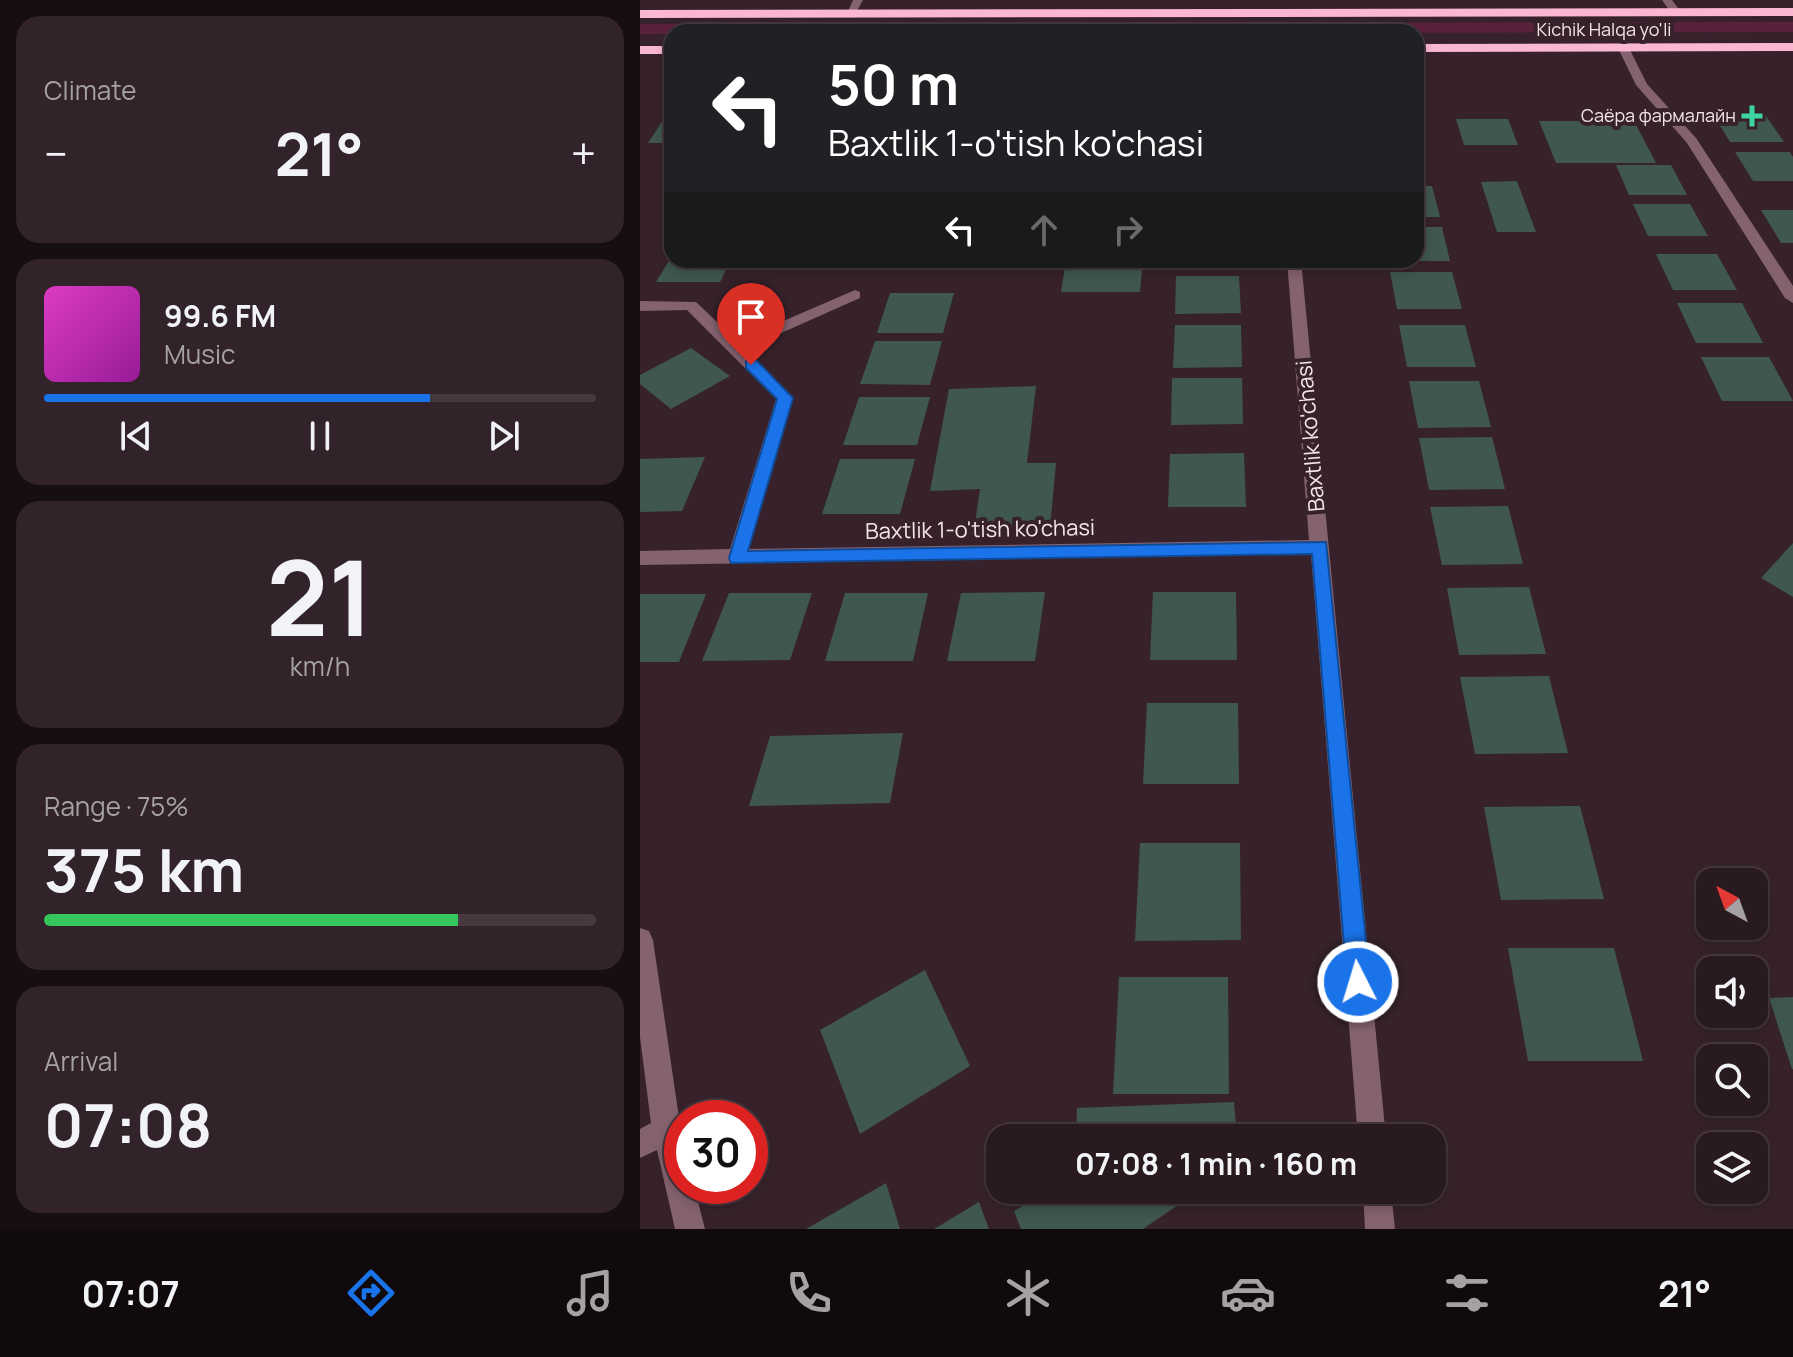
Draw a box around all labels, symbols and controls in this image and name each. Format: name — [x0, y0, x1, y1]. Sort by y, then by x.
street label: Kichik Halqa yo'li — [1536, 17, 1672, 41]
text: 50 m — [828, 45, 959, 122]
icon: left — [696, 56, 800, 160]
text: Climate — [44, 72, 136, 108]
place label: Саёра фармалайн — [1581, 103, 1736, 127]
marker: Саёра фармалайн — [1743, 107, 1761, 125]
text: 21° — [275, 112, 364, 194]
text: Baxtlik 1-o'tish ko'chasi — [828, 118, 1204, 167]
text: − — [44, 123, 68, 183]
text: + — [571, 123, 596, 183]
icon: left — [938, 208, 982, 252]
icon: ahead — [1022, 208, 1066, 252]
icon: right — [1106, 208, 1150, 252]
pin — [717, 283, 785, 365]
text: 99.6 FM — [164, 295, 276, 336]
icon: arrive — [729, 295, 773, 339]
text: Music — [164, 336, 235, 372]
street label: Baxtlik ko'chasi — [1288, 359, 1332, 513]
icon: previous — [114, 414, 158, 458]
icon: pause — [298, 414, 342, 458]
icon: next — [482, 414, 526, 458]
street label: Baxtlik 1-o'tish ko'chasi — [865, 512, 1095, 546]
text: 21 — [266, 525, 374, 667]
text: km/h — [290, 648, 350, 684]
text: Range · 75% — [44, 788, 189, 824]
text: 375 km — [44, 828, 244, 910]
north arrow — [1696, 868, 1768, 940]
map controls — [1696, 868, 1768, 1204]
position arrow — [1316, 940, 1400, 1024]
button: sound — [1696, 956, 1768, 1028]
text: Arrival — [44, 1043, 118, 1079]
button: search — [1696, 1044, 1768, 1116]
text: 07:08 — [44, 1083, 212, 1165]
speed limit sign: 30 — [664, 1100, 768, 1204]
button: layers — [1696, 1132, 1768, 1204]
text: 07:08 · 1 min · 160 m — [1075, 1143, 1357, 1184]
icon: directions — [343, 1265, 399, 1321]
icon: music — [562, 1265, 618, 1321]
icon: phone — [781, 1265, 837, 1321]
icon: climate — [1000, 1265, 1056, 1321]
icon: car — [1220, 1265, 1276, 1321]
icon: filters — [1439, 1265, 1495, 1321]
text: 07:07 — [82, 1269, 180, 1318]
text: 21° — [1658, 1269, 1711, 1318]

